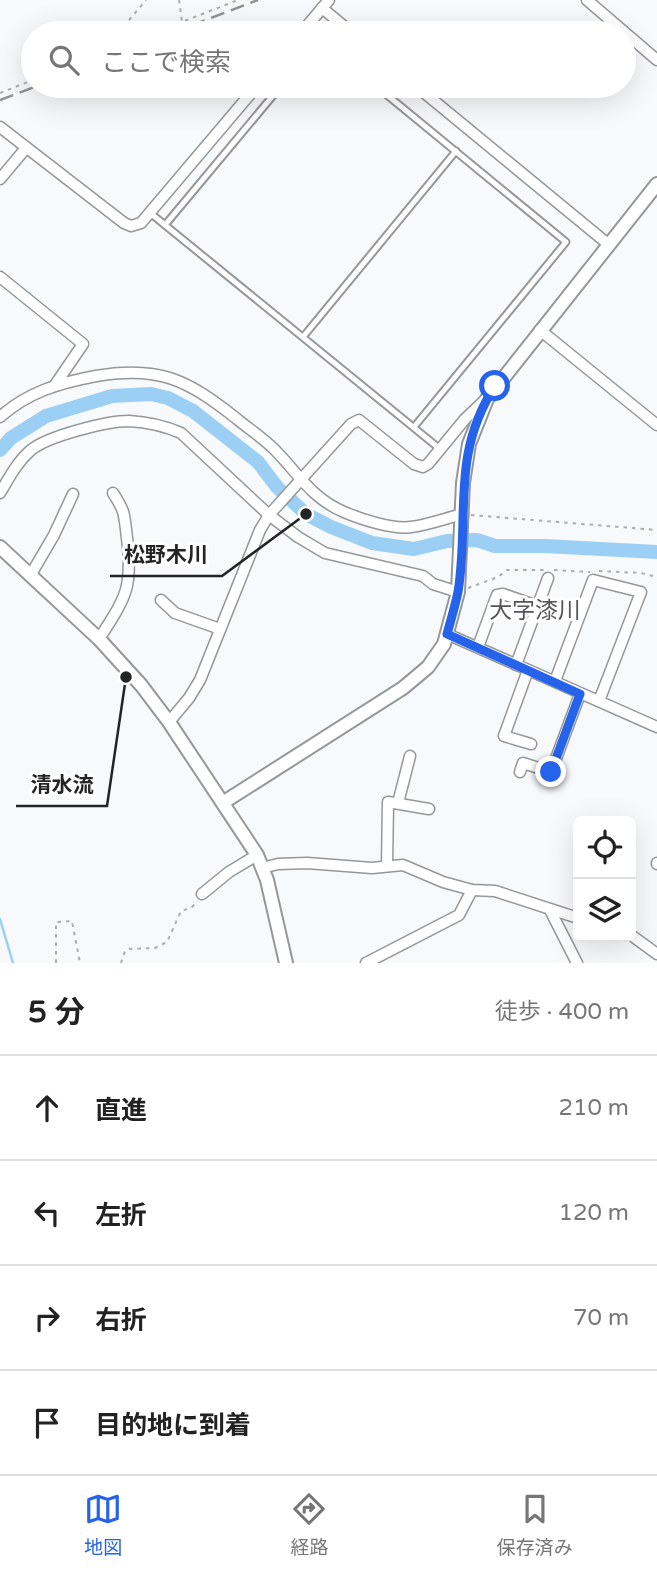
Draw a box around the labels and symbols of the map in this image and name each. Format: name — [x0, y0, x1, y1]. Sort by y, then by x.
route start — [479, 370, 510, 401]
callout: 松野木川 — [110, 534, 222, 576]
text: 松野木川 — [124, 543, 208, 568]
district label: 大字漆川 — [489, 597, 581, 625]
route end — [535, 756, 566, 787]
callout: 清水流 — [16, 764, 107, 806]
text: 清水流 — [31, 773, 94, 798]

